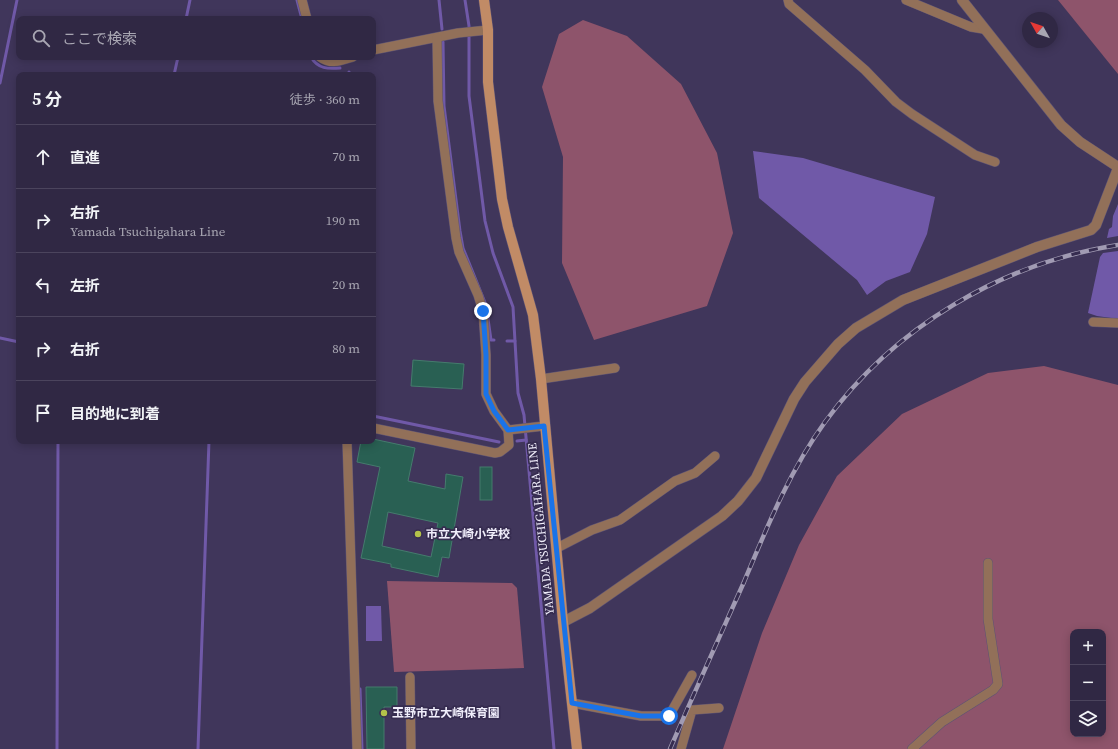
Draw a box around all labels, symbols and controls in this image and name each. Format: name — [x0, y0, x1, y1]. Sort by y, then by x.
north arrow — [1022, 12, 1058, 48]
search box — [16, 16, 376, 60]
icon: search — [30, 27, 52, 49]
text: ここで検索 — [62, 28, 137, 49]
text: 5 分 — [32, 87, 62, 111]
text: 徒歩 · 360 m — [290, 91, 360, 108]
icon: ahead — [32, 146, 54, 168]
text: 直進 — [70, 147, 100, 168]
text: 70 m — [332, 148, 360, 165]
text: 右折 — [70, 202, 100, 223]
icon: right — [32, 210, 54, 232]
text: 190 m — [326, 212, 360, 229]
text: Yamada Tsuchigahara Line — [70, 223, 225, 240]
icon: left — [32, 274, 54, 296]
text: 左折 — [70, 275, 100, 296]
text: 20 m — [332, 276, 360, 293]
route end — [474, 302, 492, 320]
icon: right — [32, 338, 54, 360]
text: 右折 — [70, 339, 100, 360]
text: 80 m — [332, 340, 360, 357]
icon: arrive — [32, 402, 54, 424]
text: 目的地に到着 — [70, 403, 160, 424]
street label: YAMADA TSUCHIGAHARA LINE — [524, 442, 558, 616]
place label: 市立大崎小学校 — [426, 526, 510, 542]
marker: 市立大崎小学校 — [413, 529, 423, 539]
map controls — [1070, 629, 1106, 737]
button: + — [1070, 629, 1106, 665]
button: − — [1070, 665, 1106, 701]
button: layers — [1070, 701, 1106, 737]
place label: 玉野市立大崎保育園 — [392, 705, 500, 721]
route start — [660, 707, 678, 725]
marker: 玉野市立大崎保育園 — [379, 708, 389, 718]

